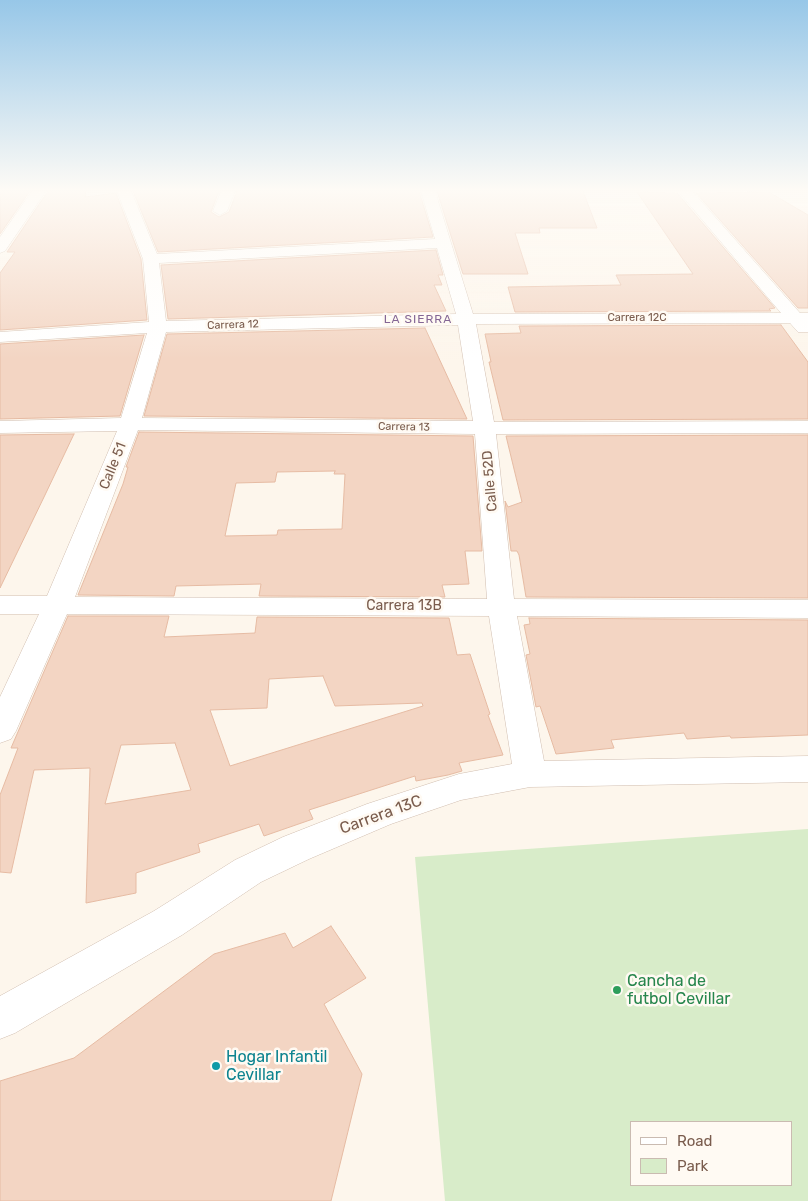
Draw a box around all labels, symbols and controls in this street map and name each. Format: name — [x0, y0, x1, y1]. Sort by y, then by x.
street label: Carrera 12C — [607, 311, 667, 325]
district label: LA SIERRA — [383, 313, 453, 327]
street label: Carrera 12 — [207, 317, 259, 333]
street label: Carrera 13 — [378, 420, 430, 434]
street label: Calle 51 — [96, 440, 130, 492]
street label: Calle 52D — [479, 450, 501, 512]
street label: Carrera 13B — [366, 598, 442, 614]
street label: Carrera 13C — [337, 791, 425, 839]
place label: Cancha de futbol Cevillar — [627, 971, 730, 1009]
marker: Cancha de futbol Cevillar — [611, 984, 623, 996]
place label: Hogar Infantil Cevillar — [226, 1047, 327, 1085]
marker: Hogar Infantil Cevillar — [210, 1060, 222, 1072]
legend — [630, 1121, 793, 1186]
text: Road — [677, 1132, 713, 1150]
text: Park — [677, 1157, 708, 1175]

